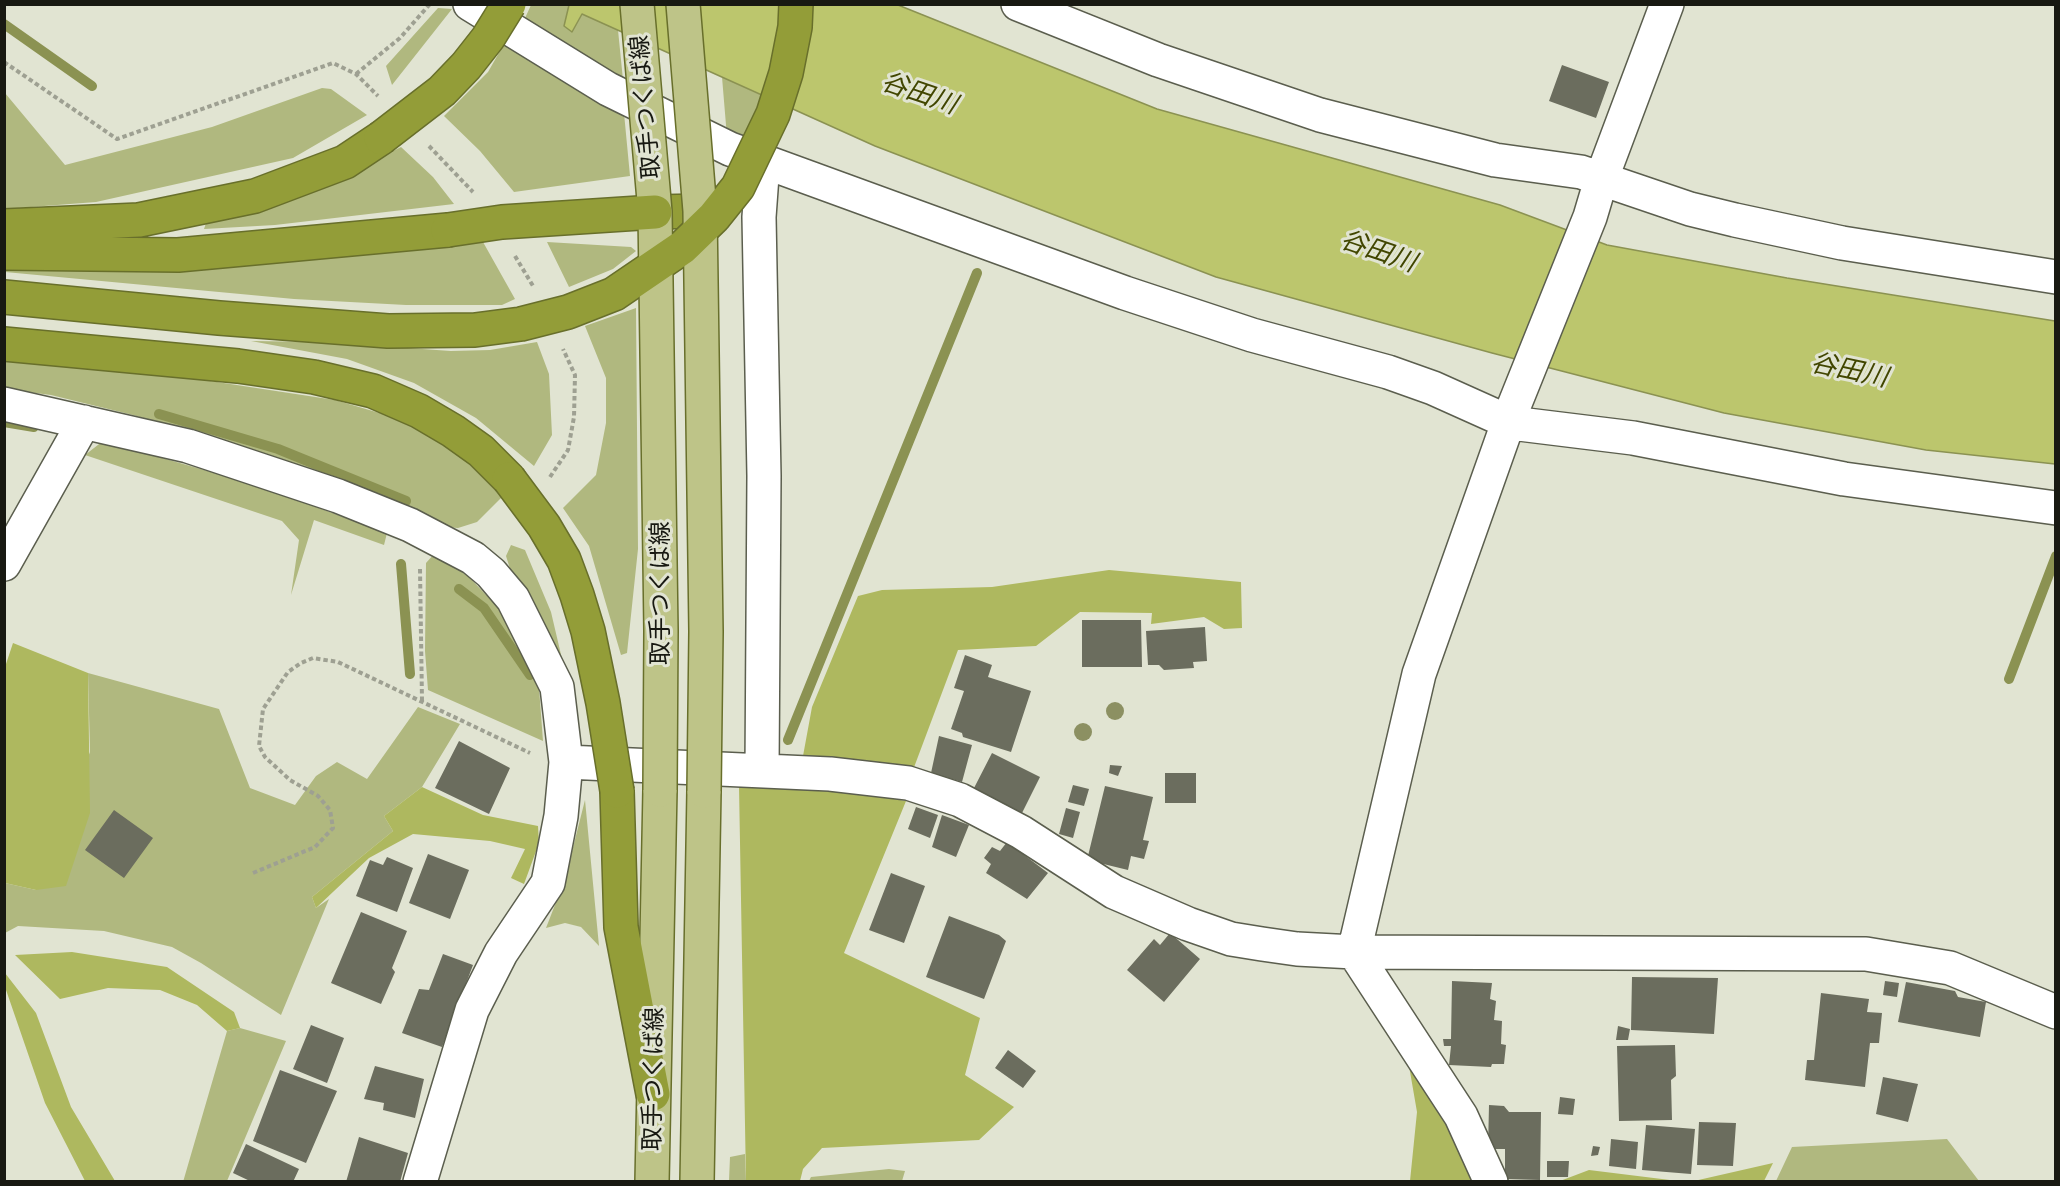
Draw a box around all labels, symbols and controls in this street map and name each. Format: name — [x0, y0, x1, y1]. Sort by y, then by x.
street label: 取手つくば線 — [625, 34, 667, 180]
water label: 谷田川 — [877, 67, 961, 121]
water label: 谷田川 — [1336, 225, 1420, 279]
water label: 谷田川 — [1808, 348, 1890, 394]
street label: 取手つくば線 — [647, 521, 675, 665]
street label: 取手つくば線 — [638, 1007, 670, 1151]

